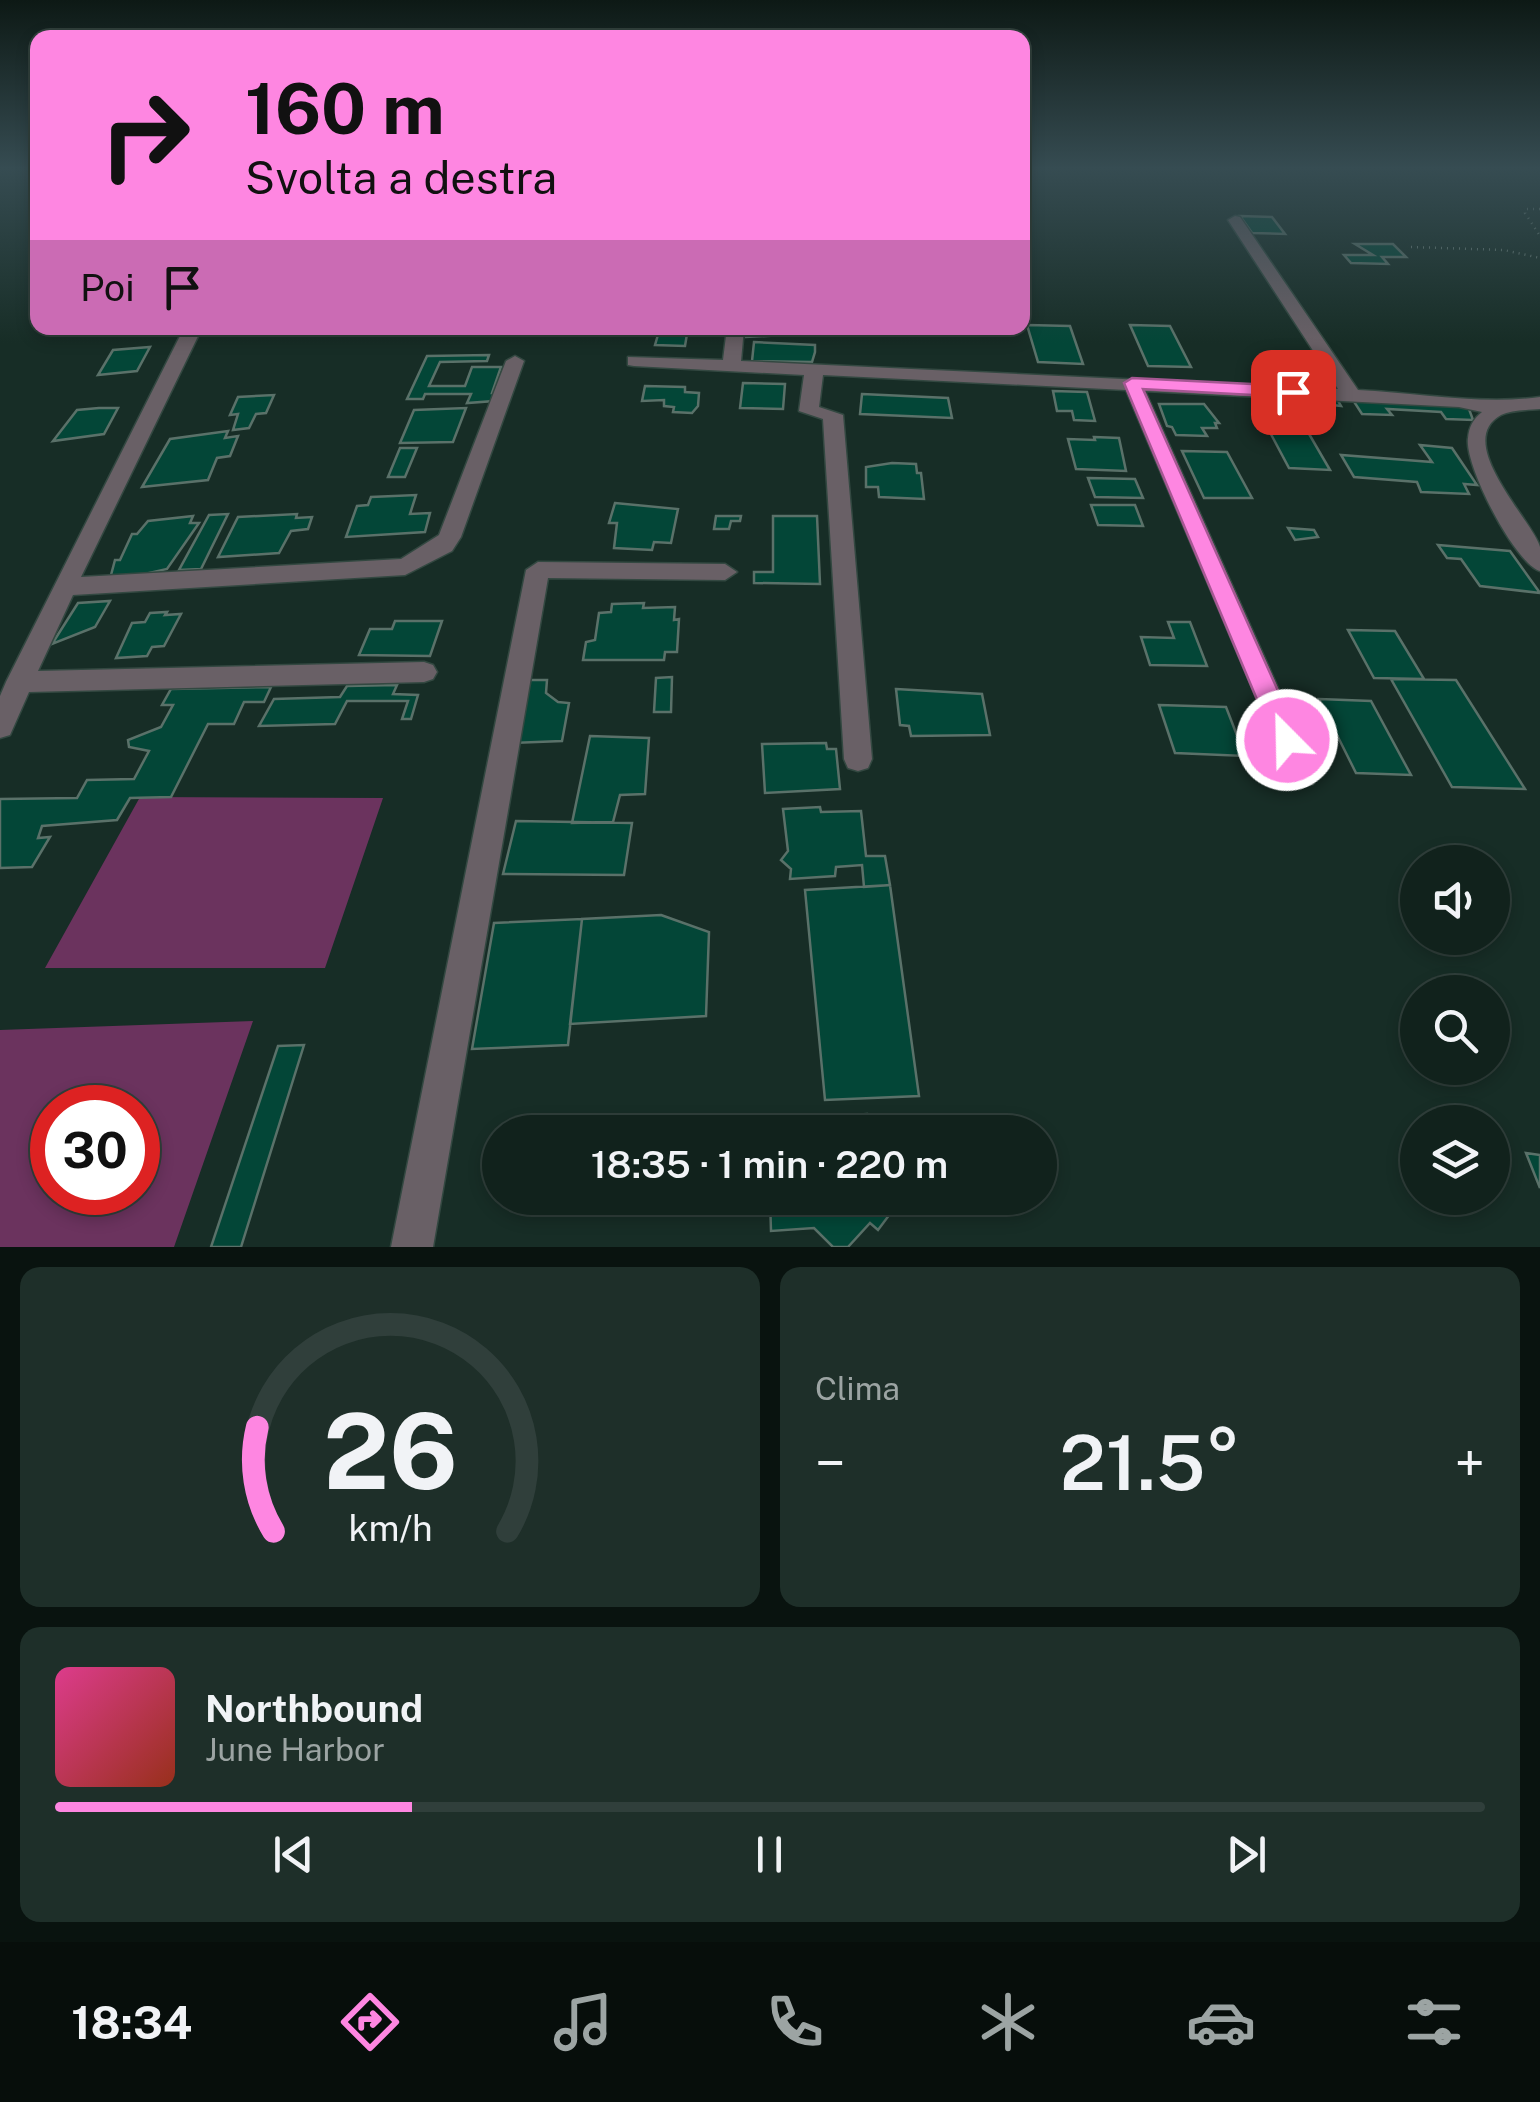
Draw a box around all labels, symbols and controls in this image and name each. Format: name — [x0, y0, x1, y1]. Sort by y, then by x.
text: 160 m — [245, 67, 445, 150]
icon: right — [80, 70, 210, 200]
text: Svolta a destra — [245, 151, 557, 204]
icon: arrive — [155, 260, 210, 315]
text: Poi — [80, 265, 135, 310]
pin — [1251, 350, 1336, 435]
icon: arrive — [1266, 365, 1321, 420]
position arrow — [1235, 688, 1339, 792]
map controls — [1400, 845, 1510, 1215]
button: sound — [1400, 845, 1510, 955]
button: search — [1400, 975, 1510, 1085]
speed limit sign: 30 — [30, 1085, 160, 1215]
button: layers — [1400, 1105, 1510, 1215]
text: 18:35 · 1 min · 220 m — [591, 1142, 948, 1187]
text: Clima — [815, 1370, 900, 1407]
text: 26 — [323, 1390, 457, 1512]
text: 21.5° — [1059, 1419, 1241, 1507]
text: − — [815, 1431, 846, 1495]
text: + — [1454, 1431, 1485, 1495]
text: km/h — [348, 1507, 432, 1549]
text: Northbound — [205, 1686, 423, 1731]
text: June Harbor — [205, 1731, 385, 1768]
icon: previous — [266, 1827, 321, 1882]
icon: pause — [742, 1827, 797, 1882]
icon: next — [1219, 1827, 1274, 1882]
icon: directions — [335, 1987, 405, 2057]
icon: music — [548, 1987, 618, 2057]
icon: phone — [760, 1987, 830, 2057]
icon: climate — [973, 1987, 1043, 2057]
icon: car — [1186, 1987, 1256, 2057]
icon: filters — [1399, 1987, 1469, 2057]
text: 18:34 — [71, 1996, 192, 2049]

